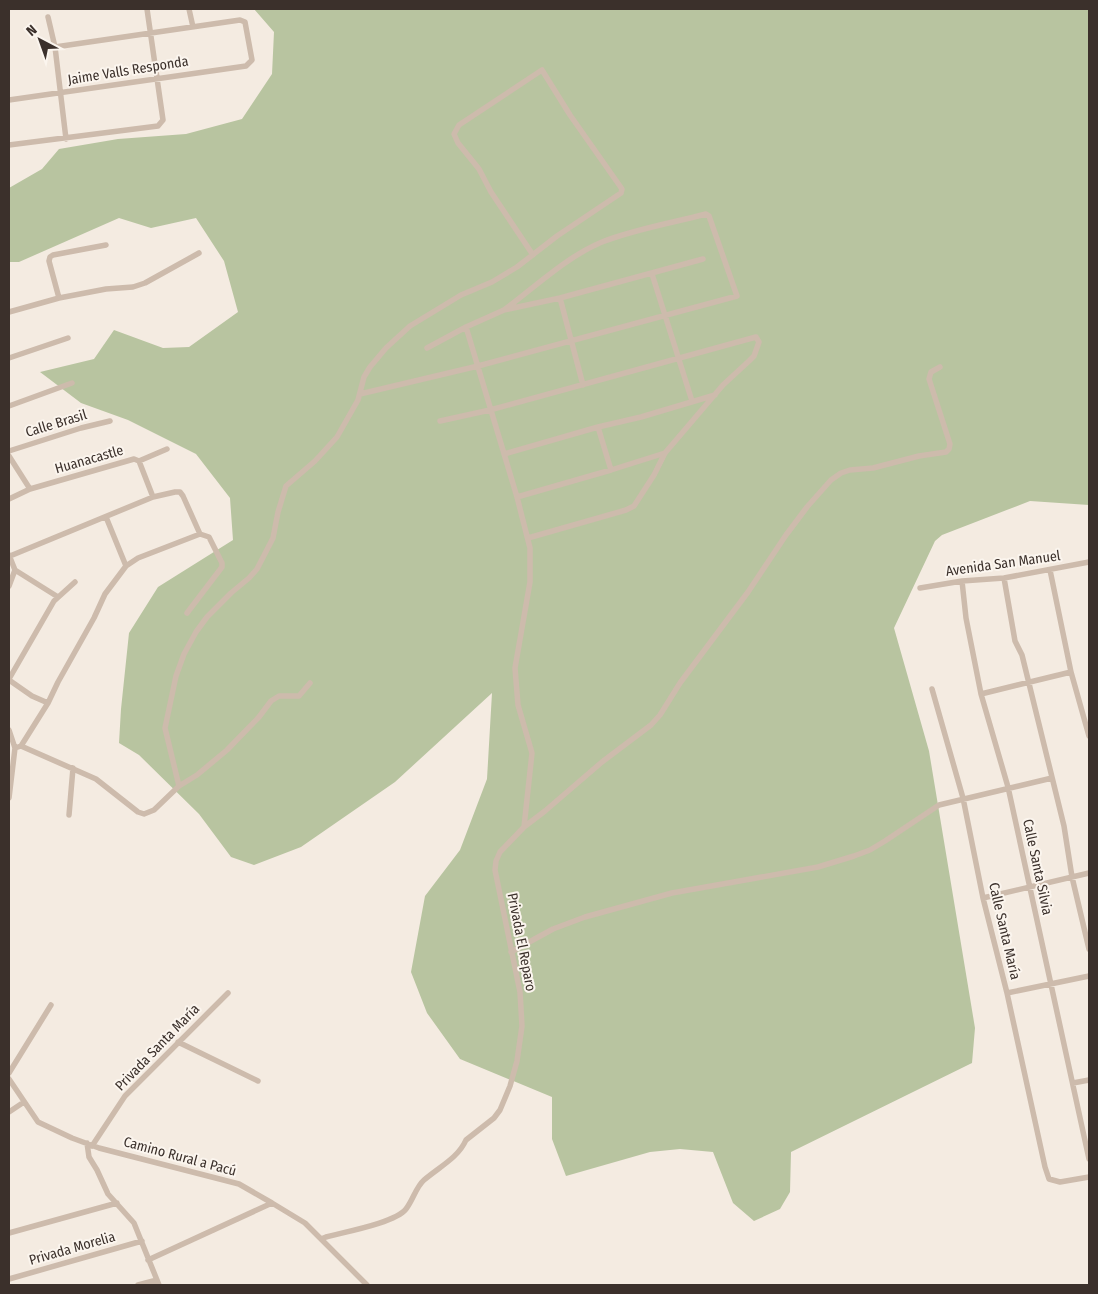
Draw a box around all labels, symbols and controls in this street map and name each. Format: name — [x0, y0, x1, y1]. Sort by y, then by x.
north arrow — [15, 15, 65, 65]
text: N — [23, 21, 41, 40]
street label: Jaime Valls Responda — [66, 53, 190, 88]
street label: Calle Brasil — [23, 406, 89, 441]
street label: Huanacastle — [53, 442, 125, 477]
street label: Avenida San Manuel — [945, 547, 1062, 580]
street label: Calle Santa Silvia — [1019, 818, 1056, 917]
street label: Calle Santa María — [985, 881, 1024, 981]
street label: Privada El Reparo — [504, 891, 539, 993]
street label: Privada Santa María — [112, 1000, 203, 1094]
street label: Camino Rural a Pacú — [122, 1133, 238, 1180]
street label: Privada Morelia — [27, 1228, 117, 1269]

